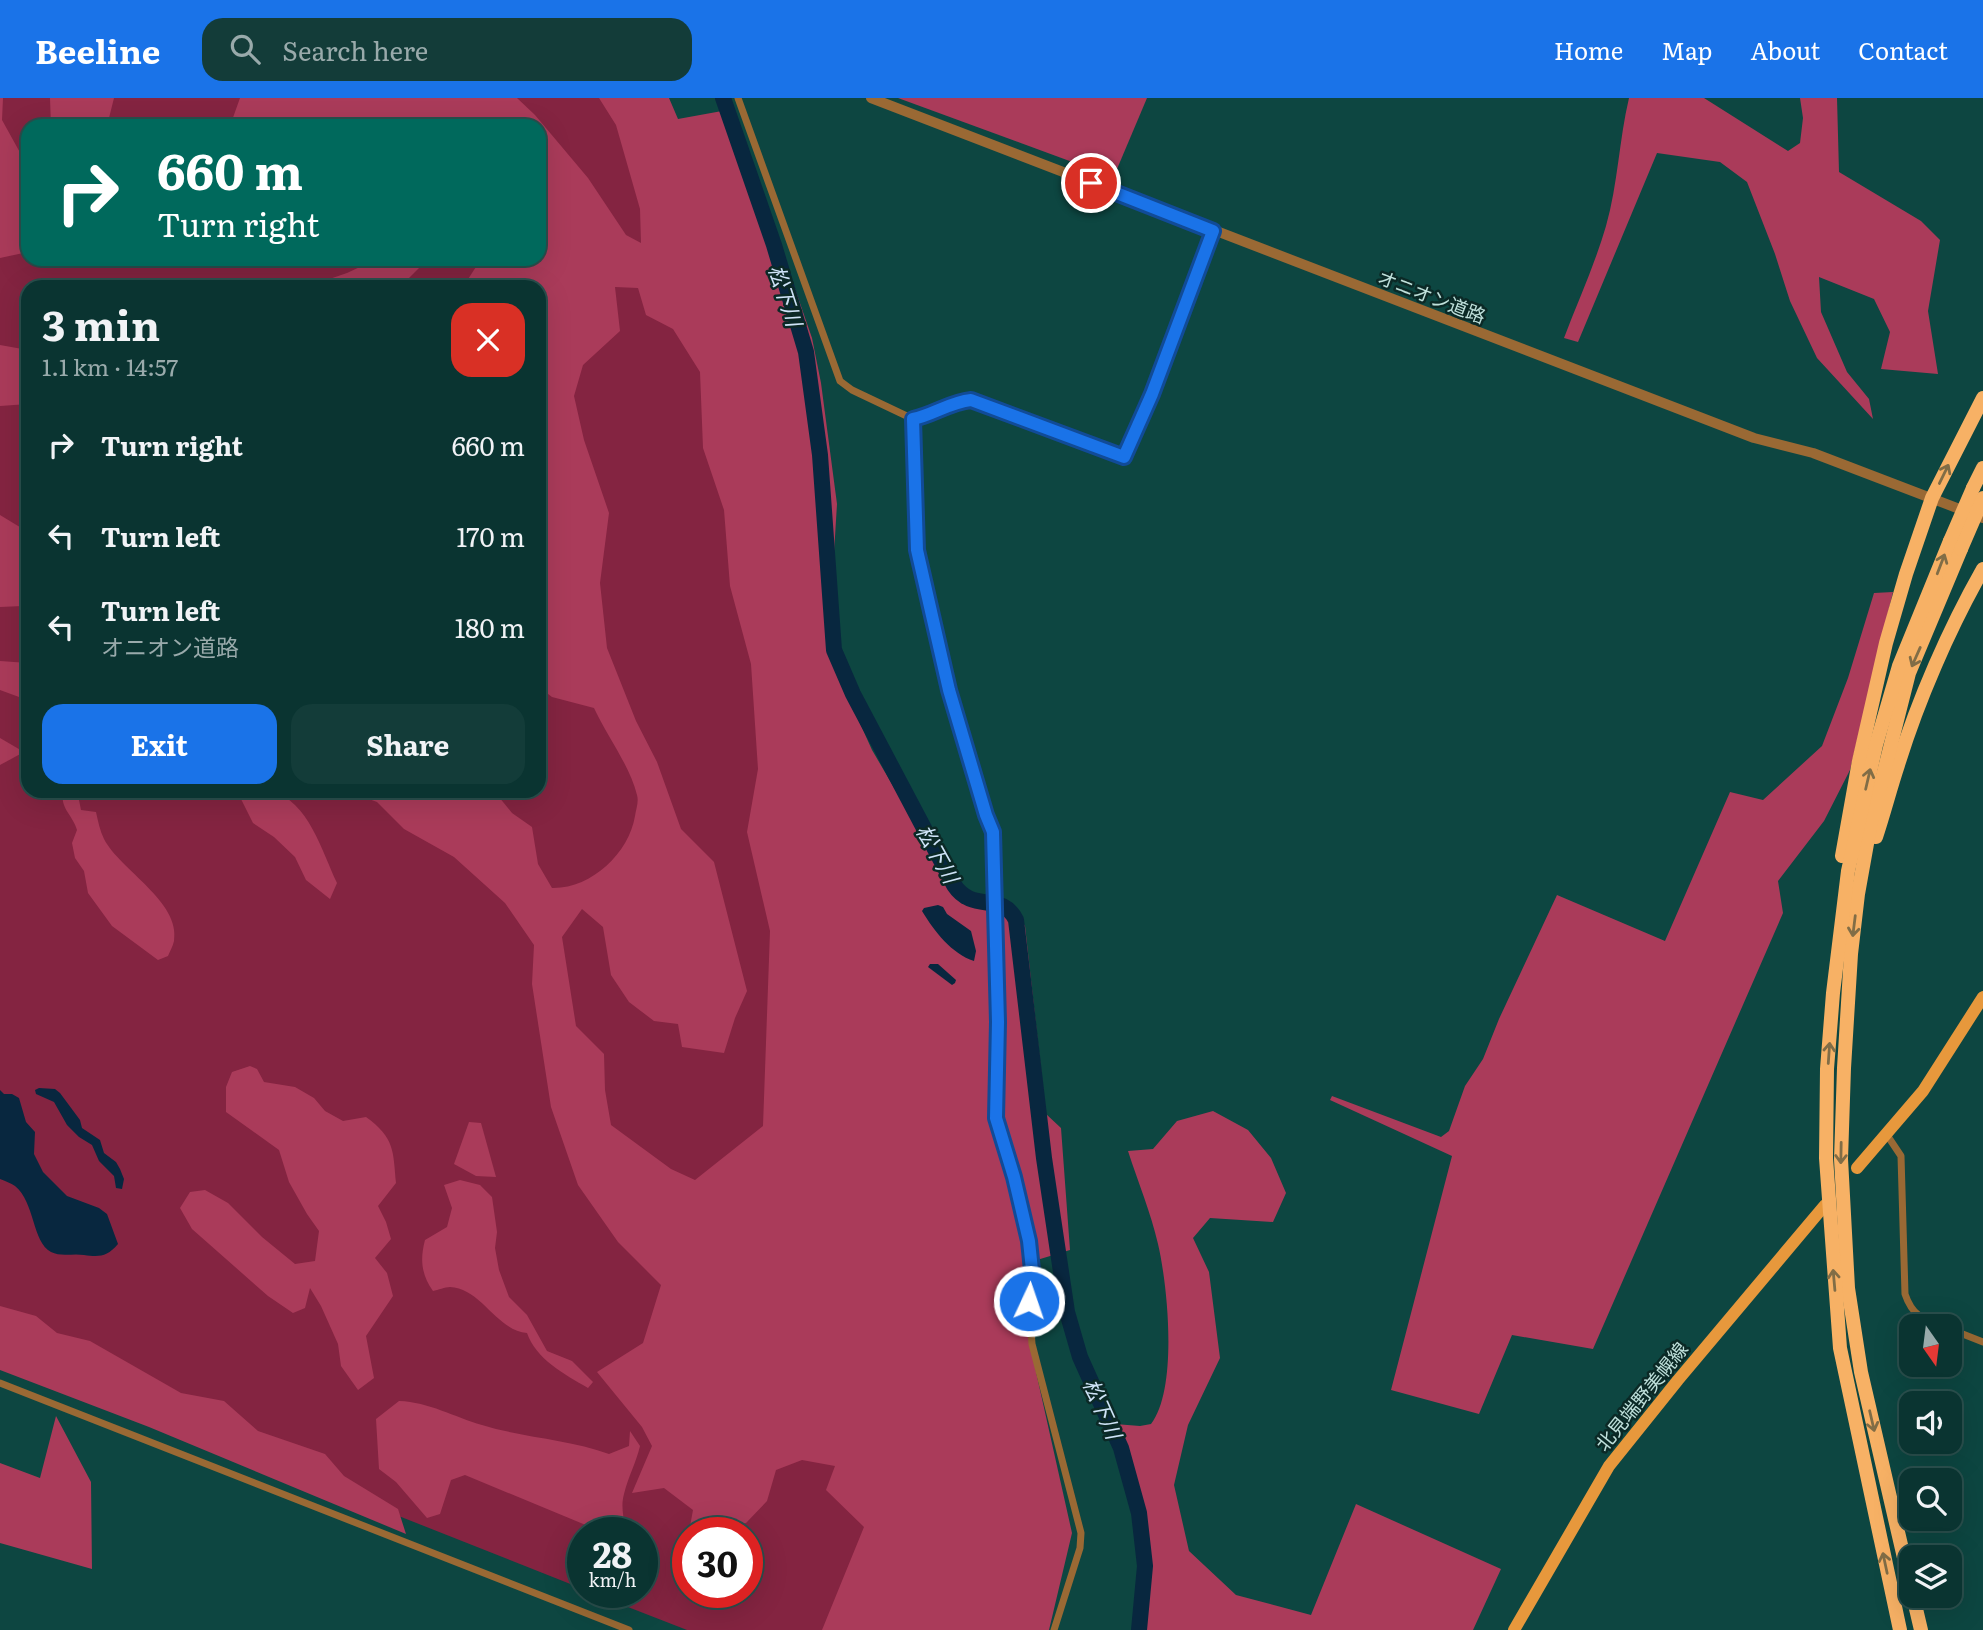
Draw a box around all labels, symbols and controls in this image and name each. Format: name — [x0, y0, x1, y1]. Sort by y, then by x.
search box — [202, 18, 692, 81]
text: Beeline — [35, 25, 160, 74]
icon: search — [226, 30, 264, 68]
text: Search here — [282, 30, 428, 69]
text: Home — [1554, 32, 1623, 67]
text: Map — [1661, 32, 1712, 67]
text: About — [1750, 32, 1820, 67]
text: Contact — [1858, 32, 1948, 67]
text: 660 m — [157, 132, 303, 205]
icon: right — [42, 147, 133, 238]
pin — [1061, 153, 1121, 213]
icon: arrive — [1072, 164, 1110, 202]
text: Turn right — [157, 199, 319, 247]
water label: 松下川 — [763, 260, 812, 332]
street label: オニオン道路 — [1374, 263, 1490, 329]
text: 3 min — [42, 292, 160, 354]
button: close — [451, 303, 525, 377]
text: 1.1 km · 14:57 — [42, 349, 178, 383]
text: Turn right — [101, 425, 243, 464]
text: 660 m — [452, 425, 525, 464]
icon: right — [42, 426, 80, 464]
one-way arrow — [1937, 464, 1951, 485]
text: Turn left — [101, 516, 220, 555]
text: 170 m — [457, 516, 525, 555]
icon: left — [42, 517, 80, 555]
one-way arrow — [1935, 554, 1948, 576]
text: Turn left — [101, 590, 220, 629]
text: 180 m — [455, 607, 525, 646]
icon: left — [42, 608, 80, 646]
text: オニオン道路 — [101, 629, 239, 663]
one-way arrow — [1909, 646, 1922, 667]
button: Exit — [42, 704, 277, 784]
button: Share — [291, 704, 525, 784]
one-way arrow — [1862, 768, 1876, 791]
water label: 松下川 — [910, 818, 969, 890]
one-way arrow — [1847, 914, 1860, 937]
one-way arrow — [1823, 1042, 1836, 1064]
one-way arrow — [1834, 1141, 1848, 1164]
position arrow — [992, 1264, 1066, 1338]
one-way arrow — [1827, 1269, 1840, 1292]
north arrow — [1899, 1314, 1962, 1377]
map controls — [1899, 1314, 1962, 1608]
street label: 北見端野美幌線 — [1588, 1336, 1694, 1456]
water label: 松下川 — [1077, 1373, 1132, 1445]
button: sound — [1899, 1391, 1962, 1454]
one-way arrow — [1867, 1410, 1880, 1432]
button: search — [1899, 1468, 1962, 1531]
speed limit sign: 30 — [672, 1517, 763, 1608]
text: 28 — [593, 1527, 632, 1579]
button: layers — [1899, 1545, 1962, 1608]
one-way arrow — [1878, 1552, 1892, 1575]
text: km/h — [589, 1566, 636, 1593]

